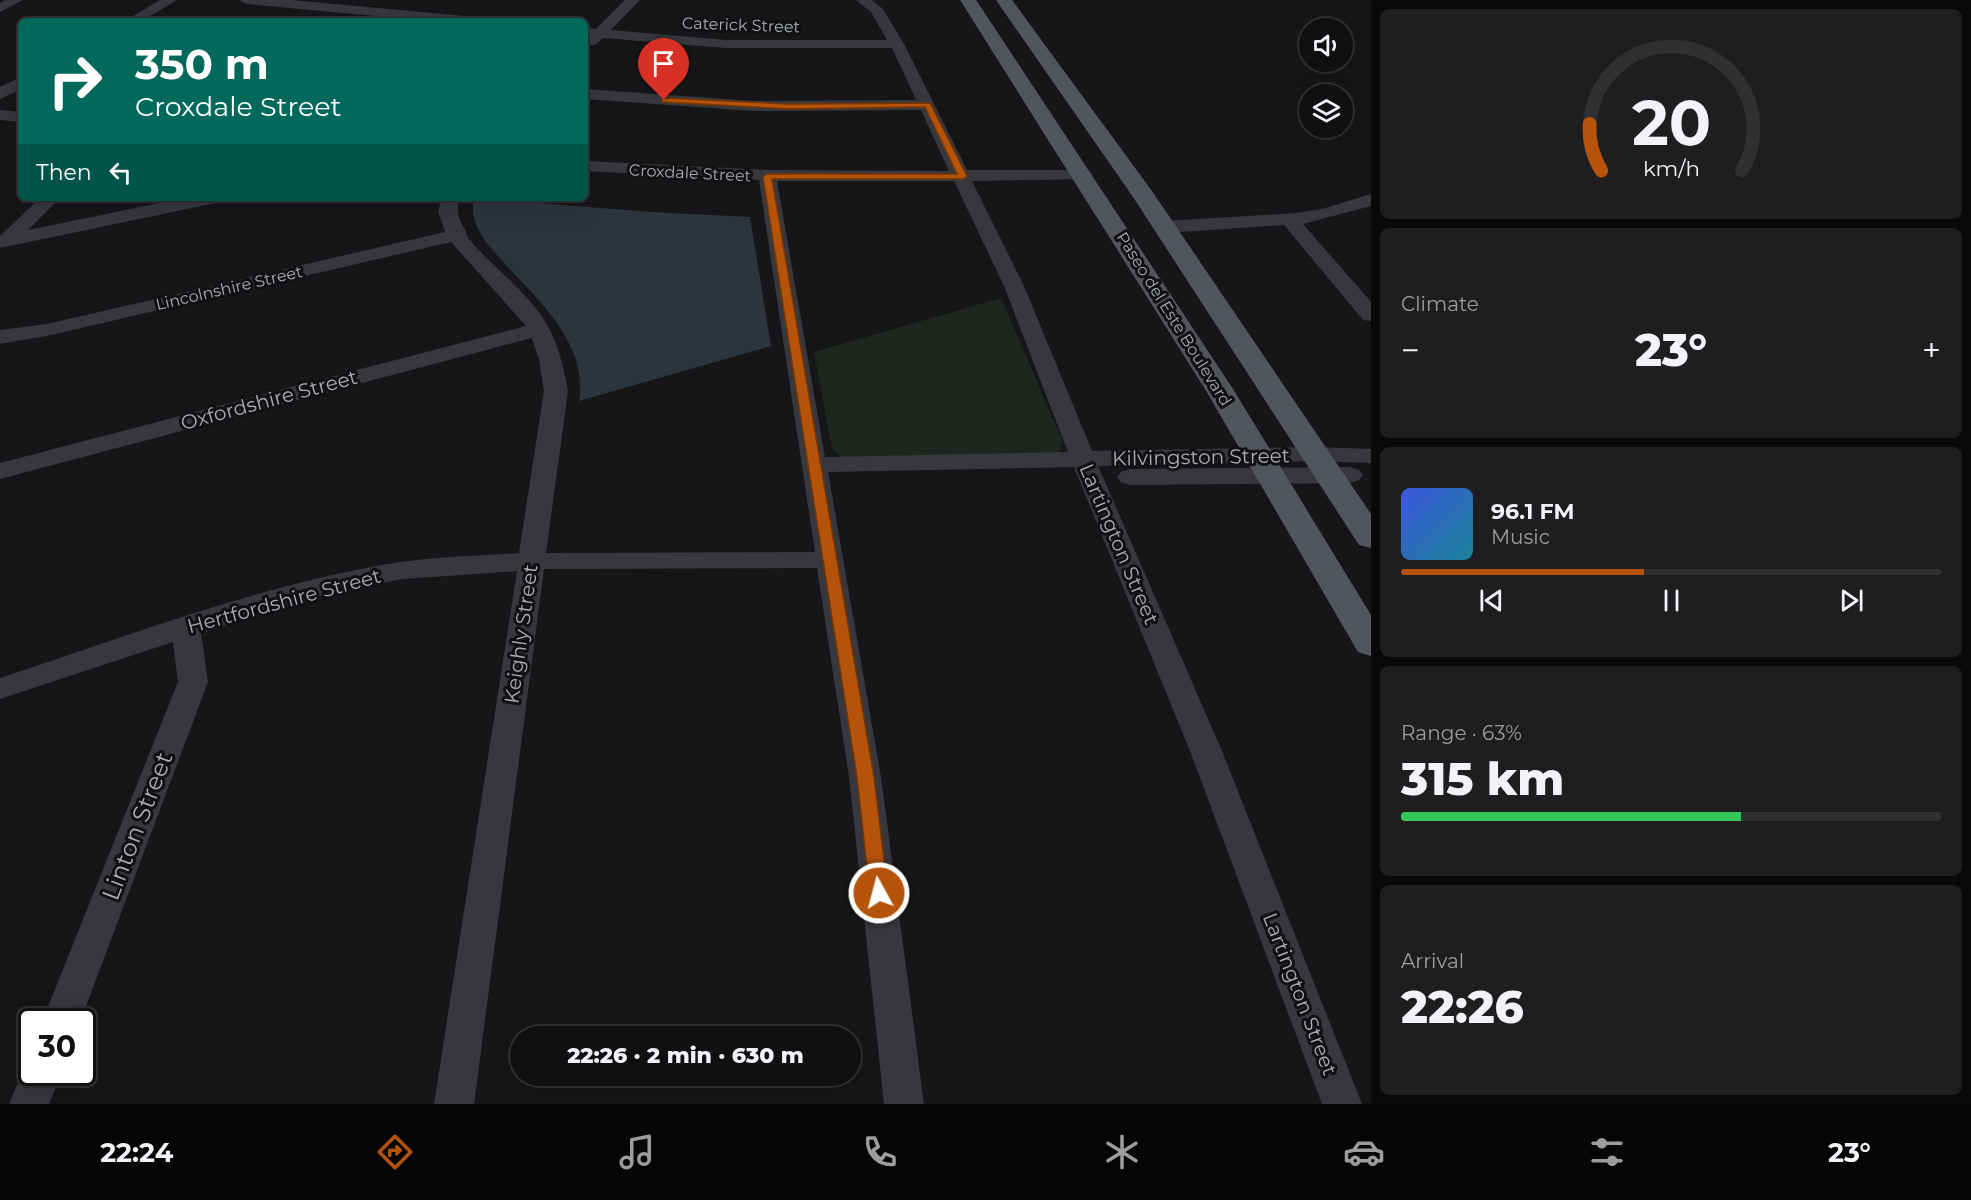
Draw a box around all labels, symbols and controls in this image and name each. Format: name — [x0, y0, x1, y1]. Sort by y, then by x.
street label: Caterick Street — [682, 13, 801, 37]
map controls — [1299, 18, 1353, 138]
button: sound — [1299, 18, 1353, 72]
text: 350 m — [135, 38, 269, 90]
pin — [638, 38, 689, 100]
icon: right — [36, 42, 114, 120]
icon: arrive — [647, 47, 680, 80]
button: layers — [1299, 84, 1353, 138]
text: 20 — [1631, 85, 1711, 161]
text: Croxdale Street — [135, 90, 342, 123]
text: km/h — [1642, 155, 1700, 181]
icon: left — [104, 156, 137, 189]
text: Then — [36, 159, 92, 186]
street label: Croxdale Street — [628, 160, 752, 186]
street label: Paseo del Este Boulevard — [1113, 229, 1235, 409]
street label: Lincolnshire Street — [154, 262, 305, 314]
text: Climate — [1401, 292, 1479, 316]
text: 23° — [1635, 322, 1707, 377]
text: − — [1401, 330, 1420, 370]
text: + — [1922, 330, 1941, 370]
street label: Oxfordshire Street — [178, 365, 360, 435]
street label: Kilvingston Street — [1112, 443, 1290, 471]
street label: Lartington Street — [1074, 460, 1164, 628]
text: 96.1 FM — [1491, 498, 1575, 525]
text: Music — [1491, 525, 1550, 549]
street label: Keighly Street — [499, 563, 543, 705]
street label: Hertfordshire Street — [185, 564, 383, 638]
icon: previous — [1475, 584, 1508, 617]
icon: pause — [1655, 584, 1688, 617]
icon: next — [1835, 584, 1868, 617]
text: Range · 63% — [1401, 721, 1522, 745]
street label: Linton Street — [95, 748, 179, 904]
text: 315 km — [1401, 751, 1564, 806]
position arrow — [847, 861, 911, 925]
street label: Lartington Street — [1258, 909, 1342, 1079]
text: Arrival — [1401, 949, 1464, 973]
text: 22:26 — [1401, 979, 1524, 1034]
speed limit sign: 30 — [18, 1008, 96, 1086]
text: 22:26 · 2 min · 630 m — [567, 1042, 804, 1069]
icon: directions — [374, 1131, 416, 1173]
icon: music — [616, 1131, 658, 1173]
icon: phone — [859, 1131, 901, 1173]
icon: climate — [1101, 1131, 1143, 1173]
icon: car — [1343, 1131, 1385, 1173]
icon: filters — [1586, 1131, 1628, 1173]
text: 22:24 — [100, 1136, 173, 1169]
text: 23° — [1828, 1136, 1871, 1169]

